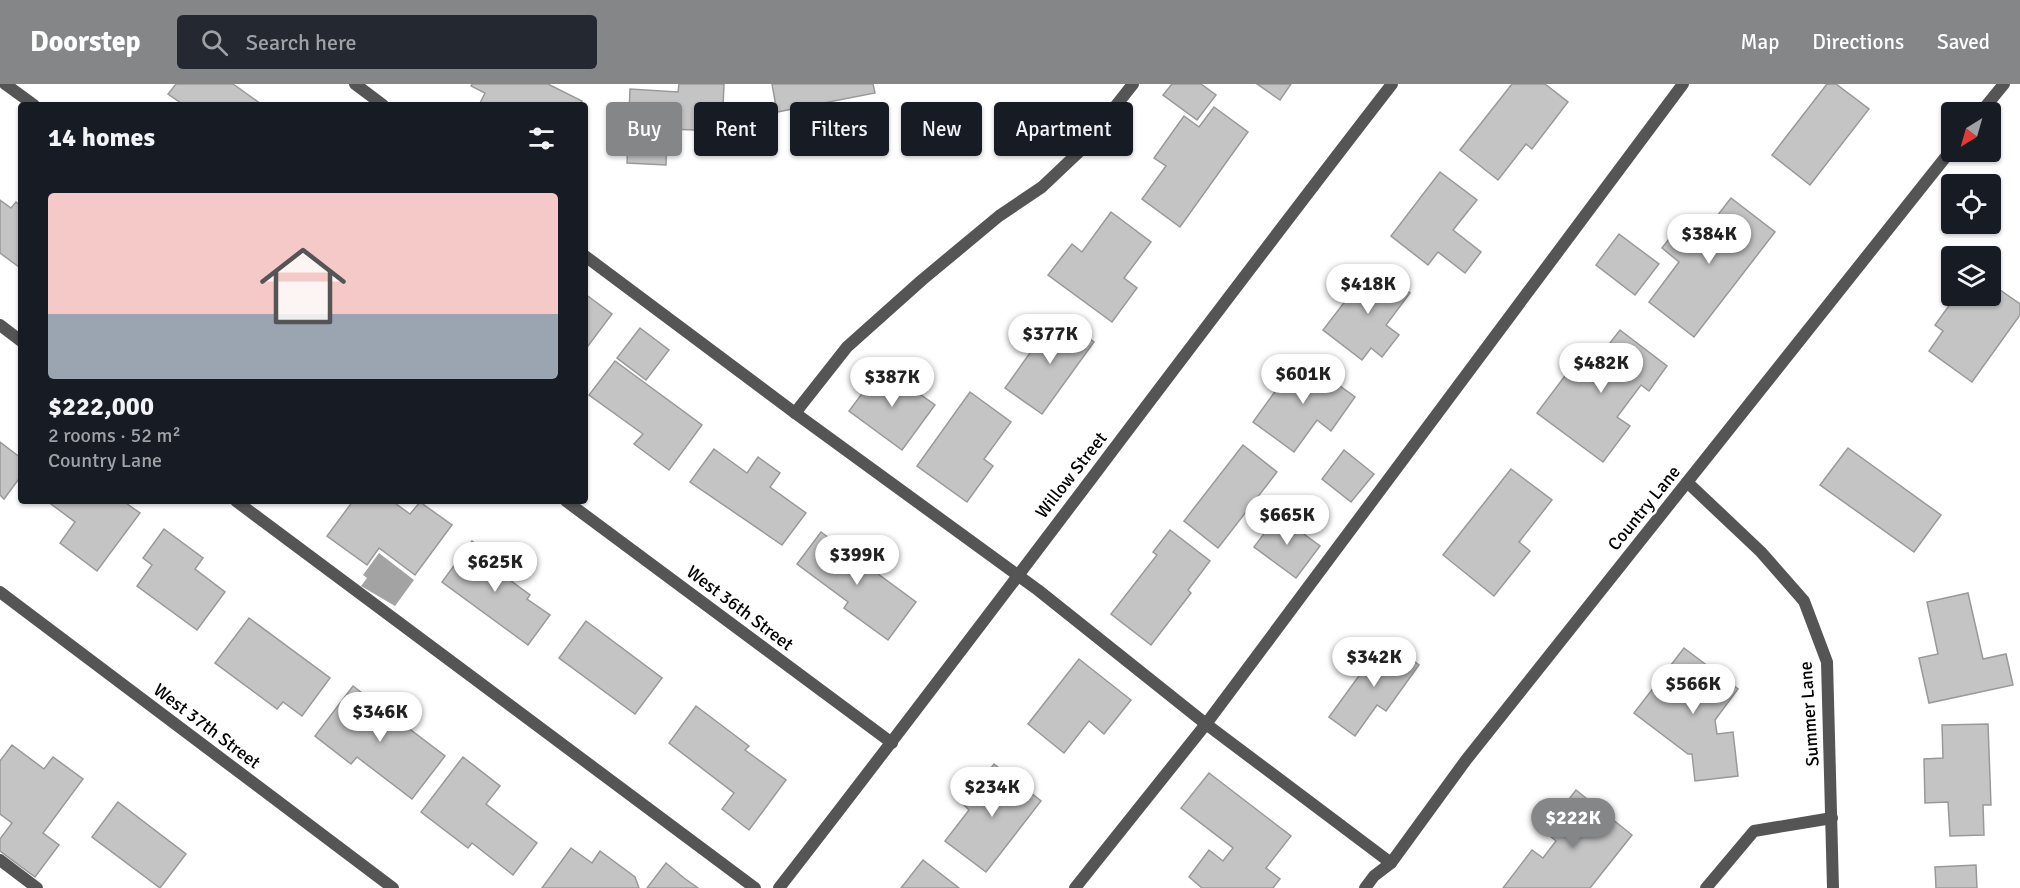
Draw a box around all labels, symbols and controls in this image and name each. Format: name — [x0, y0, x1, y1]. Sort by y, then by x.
search box — [177, 15, 597, 69]
text: Doorstep — [30, 25, 141, 59]
icon: search — [198, 26, 231, 59]
text: Search here — [246, 29, 357, 56]
text: Map — [1741, 29, 1779, 55]
text: Directions — [1812, 29, 1904, 55]
text: Saved — [1937, 29, 1990, 55]
chip: Buy — [606, 102, 682, 156]
chip: Rent — [694, 102, 778, 156]
chip: Filters — [790, 102, 889, 156]
chip: New — [901, 102, 982, 156]
chip: Apartment — [994, 102, 1133, 156]
north arrow — [1941, 102, 2001, 162]
map controls — [1941, 102, 2001, 306]
text: 14 homes — [48, 122, 155, 154]
icon: filters — [525, 122, 558, 155]
button: locate — [1941, 174, 2001, 234]
pin: $384K — [1667, 214, 1751, 265]
text: $384K — [1681, 221, 1737, 246]
icon: home — [249, 232, 357, 340]
button: layers — [1941, 246, 2001, 306]
pin: $418K — [1326, 264, 1410, 315]
text: $418K — [1340, 271, 1396, 296]
pin: $377K — [1008, 314, 1092, 365]
text: $377K — [1022, 321, 1078, 346]
pin: $482K — [1559, 343, 1643, 394]
text: $482K — [1573, 350, 1629, 375]
pin: $601K — [1261, 354, 1345, 405]
pin: $387K — [850, 357, 934, 408]
text: $601K — [1275, 361, 1331, 386]
text: $387K — [864, 364, 920, 389]
text: $222,000 — [48, 391, 154, 423]
text: 2 rooms · 52 m² — [48, 423, 181, 448]
street label: Willow Street — [1030, 427, 1112, 523]
text: Country Lane — [48, 448, 162, 473]
street label: Country Lane — [1603, 461, 1685, 555]
pin: $665K — [1245, 495, 1329, 546]
text: $665K — [1259, 502, 1315, 527]
pin: $399K — [815, 535, 899, 586]
pin: $625K — [453, 542, 537, 593]
text: $399K — [829, 542, 885, 567]
text: $625K — [467, 549, 523, 574]
street label: West 36th Street — [682, 561, 798, 655]
pin: $342K — [1332, 637, 1416, 688]
text: $342K — [1346, 644, 1402, 669]
street label: Summer Lane — [1794, 661, 1824, 767]
pin: $566K — [1651, 664, 1735, 715]
text: $566K — [1665, 671, 1721, 696]
street label: West 37th Street — [149, 679, 265, 773]
pin: $346K — [338, 692, 422, 743]
text: $346K — [352, 699, 408, 724]
pin: $234K — [950, 767, 1034, 818]
text: $234K — [964, 774, 1020, 799]
pin: $222K — [1531, 798, 1615, 849]
text: $222K — [1545, 805, 1601, 830]

